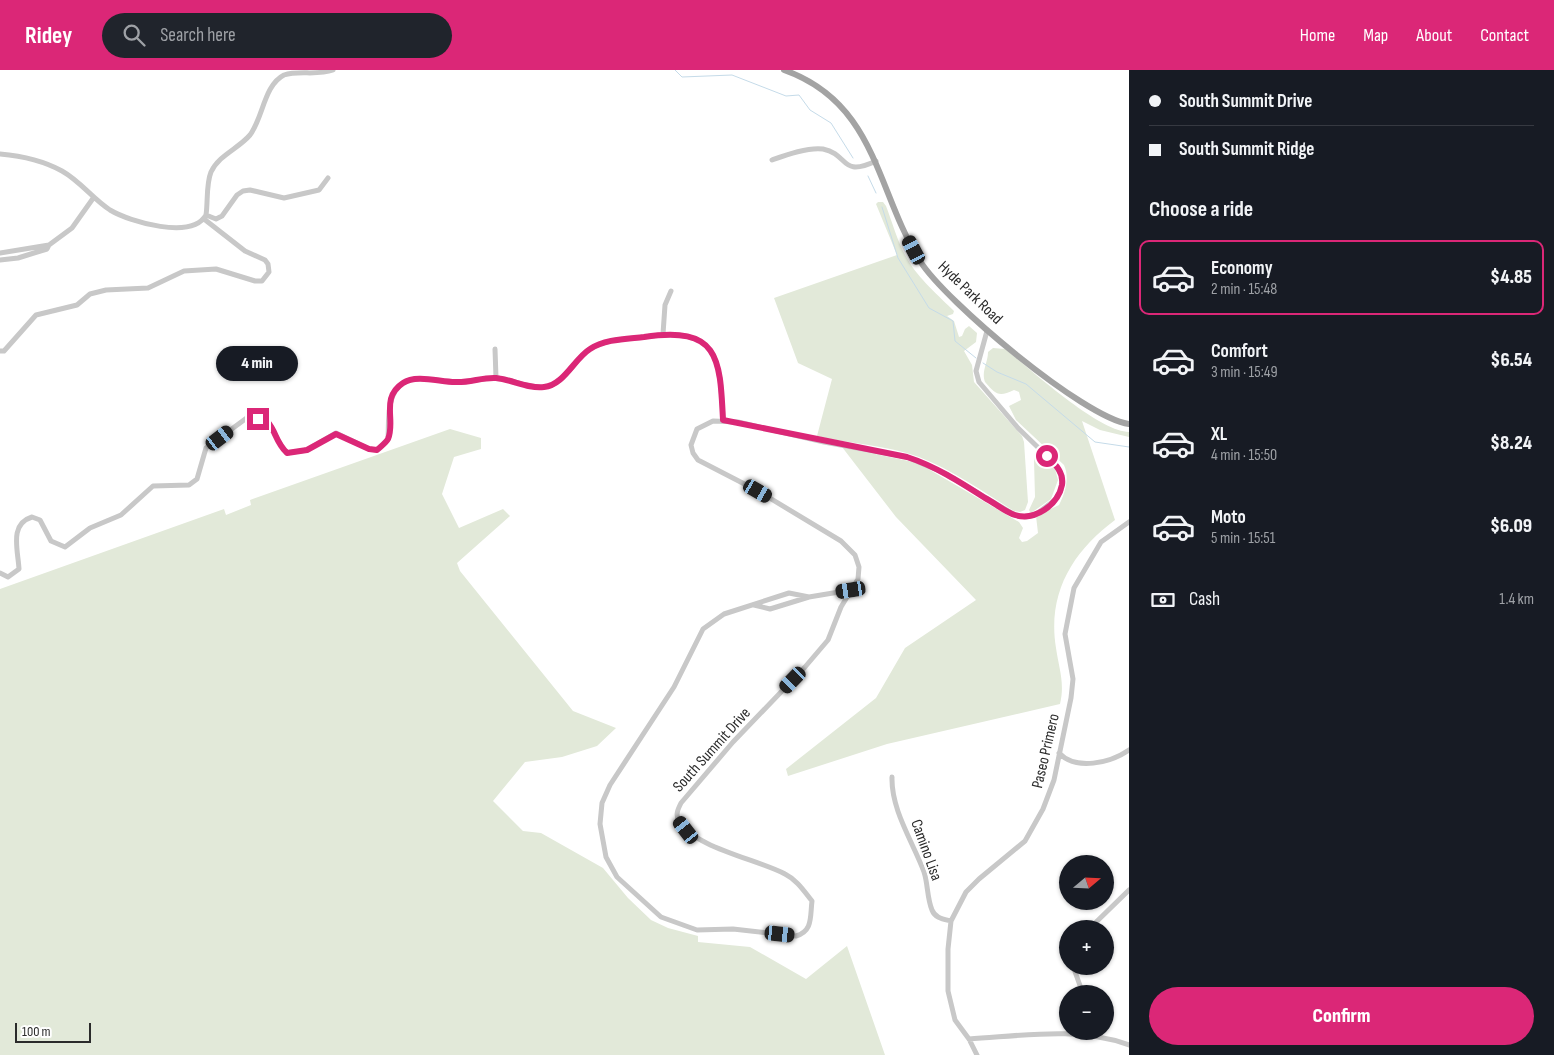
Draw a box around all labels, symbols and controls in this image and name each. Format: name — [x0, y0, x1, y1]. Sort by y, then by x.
search box — [102, 13, 452, 58]
text: Ridey — [25, 21, 72, 50]
icon: search — [120, 21, 148, 49]
text: Search here — [160, 24, 236, 47]
text: Home — [1300, 25, 1335, 46]
text: Map — [1363, 25, 1388, 46]
text: About — [1416, 25, 1452, 46]
text: Contact — [1480, 25, 1529, 46]
text: South Summit Drive — [1179, 90, 1312, 113]
text: South Summit Ridge — [1179, 138, 1314, 161]
text: Choose a ride — [1149, 196, 1253, 223]
car — [900, 233, 927, 267]
icon: car — [1151, 255, 1196, 300]
text: Economy — [1211, 257, 1273, 280]
street label: Hyde Park Road — [934, 258, 1006, 328]
text: $4.85 — [1490, 266, 1532, 289]
text: 2 min · 15:48 — [1211, 280, 1277, 299]
icon: car — [1151, 338, 1196, 383]
text: Comfort — [1211, 340, 1268, 363]
callout: 4 min — [217, 346, 299, 382]
text: $6.54 — [1491, 349, 1532, 372]
text: 4 min — [241, 354, 273, 373]
text: 3 min · 15:49 — [1211, 363, 1277, 382]
route end — [247, 408, 269, 430]
icon: car — [1151, 421, 1196, 466]
car — [203, 423, 236, 453]
text: XL — [1211, 423, 1227, 446]
text: $8.24 — [1490, 432, 1532, 455]
route start — [1036, 445, 1058, 467]
text: 4 min · 15:50 — [1211, 446, 1277, 465]
car — [741, 477, 774, 505]
icon: car — [1151, 504, 1196, 549]
text: Moto — [1211, 506, 1246, 529]
text: $6.09 — [1490, 515, 1532, 538]
text: 5 min · 15:51 — [1211, 529, 1275, 548]
car — [835, 580, 866, 600]
icon: cash — [1149, 586, 1177, 614]
text: Cash — [1189, 588, 1220, 611]
text: 1.4 km — [1499, 590, 1534, 609]
car — [777, 664, 808, 696]
street label: South Summit Drive — [669, 704, 755, 796]
street label: Paseo Primero — [1028, 712, 1064, 790]
car — [670, 814, 701, 846]
street label: Camino Lisa — [906, 817, 946, 883]
north arrow — [1059, 855, 1114, 910]
map controls — [1059, 855, 1114, 1040]
button: + — [1059, 920, 1114, 975]
car — [764, 925, 795, 943]
button: − — [1059, 985, 1114, 1040]
button: Confirm — [1149, 987, 1534, 1045]
scale bar — [15, 1020, 91, 1043]
text: 100 m — [22, 1023, 51, 1040]

